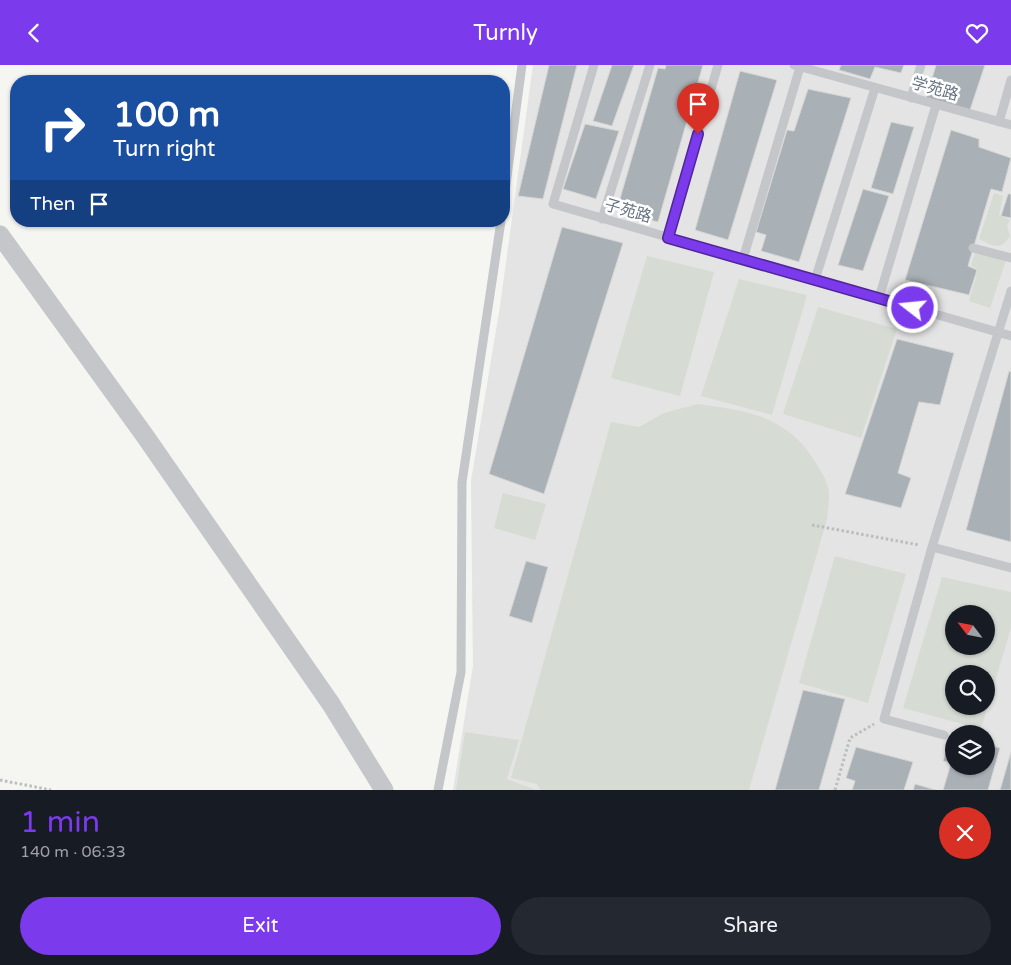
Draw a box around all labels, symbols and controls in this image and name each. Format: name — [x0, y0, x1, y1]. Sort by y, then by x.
icon: back — [20, 19, 48, 47]
icon: heart — [963, 19, 991, 47]
text: Turnly — [473, 20, 538, 46]
street label: 学苑路 — [909, 73, 961, 105]
pin — [677, 83, 719, 134]
icon: arrive — [684, 90, 712, 118]
text: 100 m — [113, 94, 220, 136]
icon: right — [30, 95, 95, 160]
text: Turn right — [113, 136, 215, 162]
icon: arrive — [85, 190, 113, 218]
text: Then — [30, 193, 75, 215]
street label: 子苑路 — [602, 195, 654, 227]
position arrow — [886, 281, 938, 333]
north arrow — [945, 605, 995, 655]
map controls — [945, 605, 995, 775]
button: search — [945, 665, 995, 715]
button: layers — [945, 725, 995, 775]
text: 1 min — [20, 804, 100, 841]
button: close — [939, 807, 991, 859]
text: 140 m · 06:33 — [20, 842, 126, 862]
button: Exit — [20, 897, 501, 955]
button: Share — [511, 897, 991, 955]

